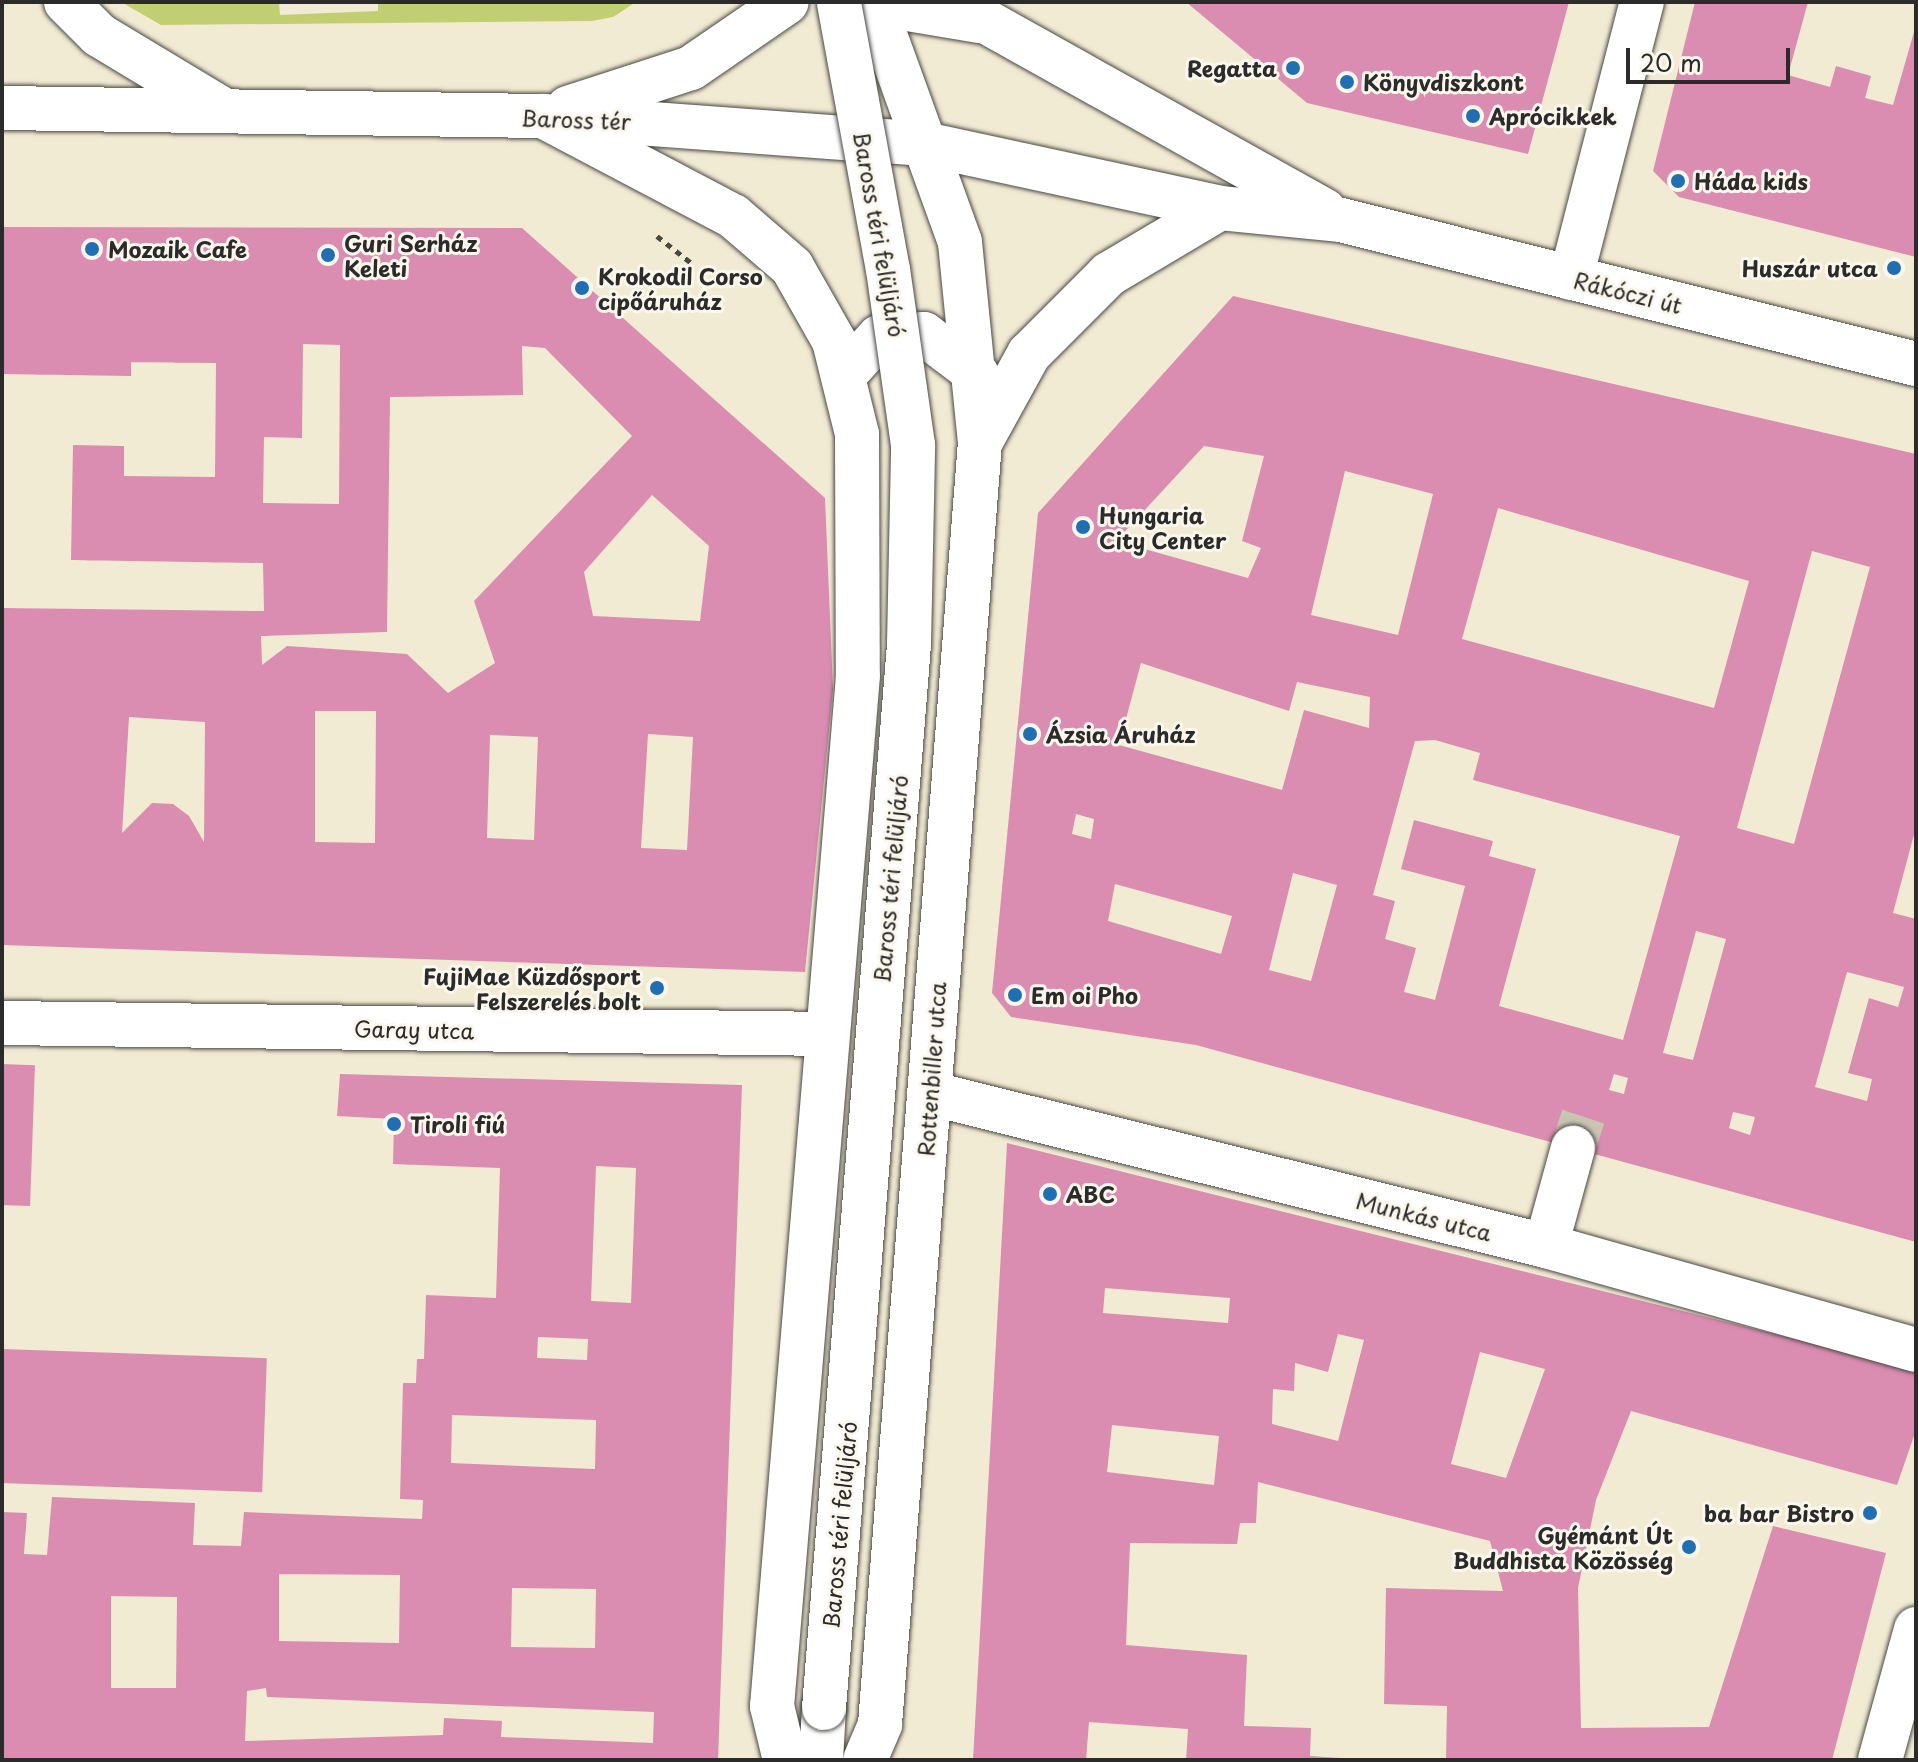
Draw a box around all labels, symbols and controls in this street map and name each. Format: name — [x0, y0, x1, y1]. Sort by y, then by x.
scale bar — [1630, 32, 1794, 82]
text: 20 m — [1640, 44, 1702, 80]
place label: Regatta — [1187, 55, 1277, 81]
marker: Regatta — [1284, 59, 1302, 77]
place label: Könyvdiszkont — [1363, 69, 1524, 95]
marker: Könyvdiszkont — [1338, 73, 1356, 91]
place label: Aprócikkek — [1489, 103, 1617, 129]
street label: Baross tér — [520, 104, 632, 134]
marker: Aprócikkek — [1464, 107, 1482, 125]
street label: Baross téri felüljáró — [849, 129, 911, 339]
place label: Háda kids — [1694, 168, 1807, 194]
marker: Háda kids — [1669, 172, 1687, 190]
place label: Guri Serház Keleti — [344, 229, 477, 280]
place label: Mozaik Cafe — [108, 236, 247, 262]
marker: Mozaik Cafe — [83, 240, 101, 258]
marker: Guri Serház Keleti — [319, 246, 337, 264]
place label: Huszár utca — [1741, 255, 1878, 281]
marker: Huszár utca — [1885, 259, 1903, 277]
place label: Krokodil Corso cipőáruház — [598, 262, 763, 314]
street label: Rákóczi út — [1571, 266, 1685, 318]
marker: Krokodil Corso cipőáruház — [573, 279, 591, 297]
place label: Hungaria City Center — [1099, 501, 1228, 552]
marker: Hungaria City Center — [1074, 518, 1092, 536]
place label: Ázsia Áruház — [1046, 721, 1195, 747]
marker: Ázsia Áruház — [1021, 725, 1039, 743]
street label: Baross téri felüljáró — [868, 774, 912, 984]
place label: FujiMae Küzdősport Felszerelés bolt — [422, 962, 641, 1014]
marker: FujiMae Küzdősport Felszerelés bolt — [648, 979, 666, 997]
street label: Rottenbiller utca — [912, 980, 950, 1158]
place label: Em oi Pho — [1031, 982, 1140, 1008]
marker: Em oi Pho — [1006, 986, 1024, 1004]
street label: Garay utca — [353, 1015, 475, 1043]
place label: Tiroli fiú — [410, 1111, 506, 1137]
marker: Tiroli fiú — [385, 1115, 403, 1133]
place label: ABC — [1066, 1181, 1115, 1207]
marker: ABC — [1041, 1185, 1059, 1203]
street label: Munkás utca — [1354, 1186, 1494, 1246]
street label: Baross téri felüljáró — [817, 1420, 861, 1630]
place label: ba bar Bistro — [1704, 1500, 1854, 1526]
marker: ba bar Bistro — [1861, 1504, 1879, 1522]
place label: Gyémánt Út Buddhista Közösség — [1453, 1521, 1673, 1572]
marker: Gyémánt Út Buddhista Közösség — [1680, 1538, 1698, 1556]

